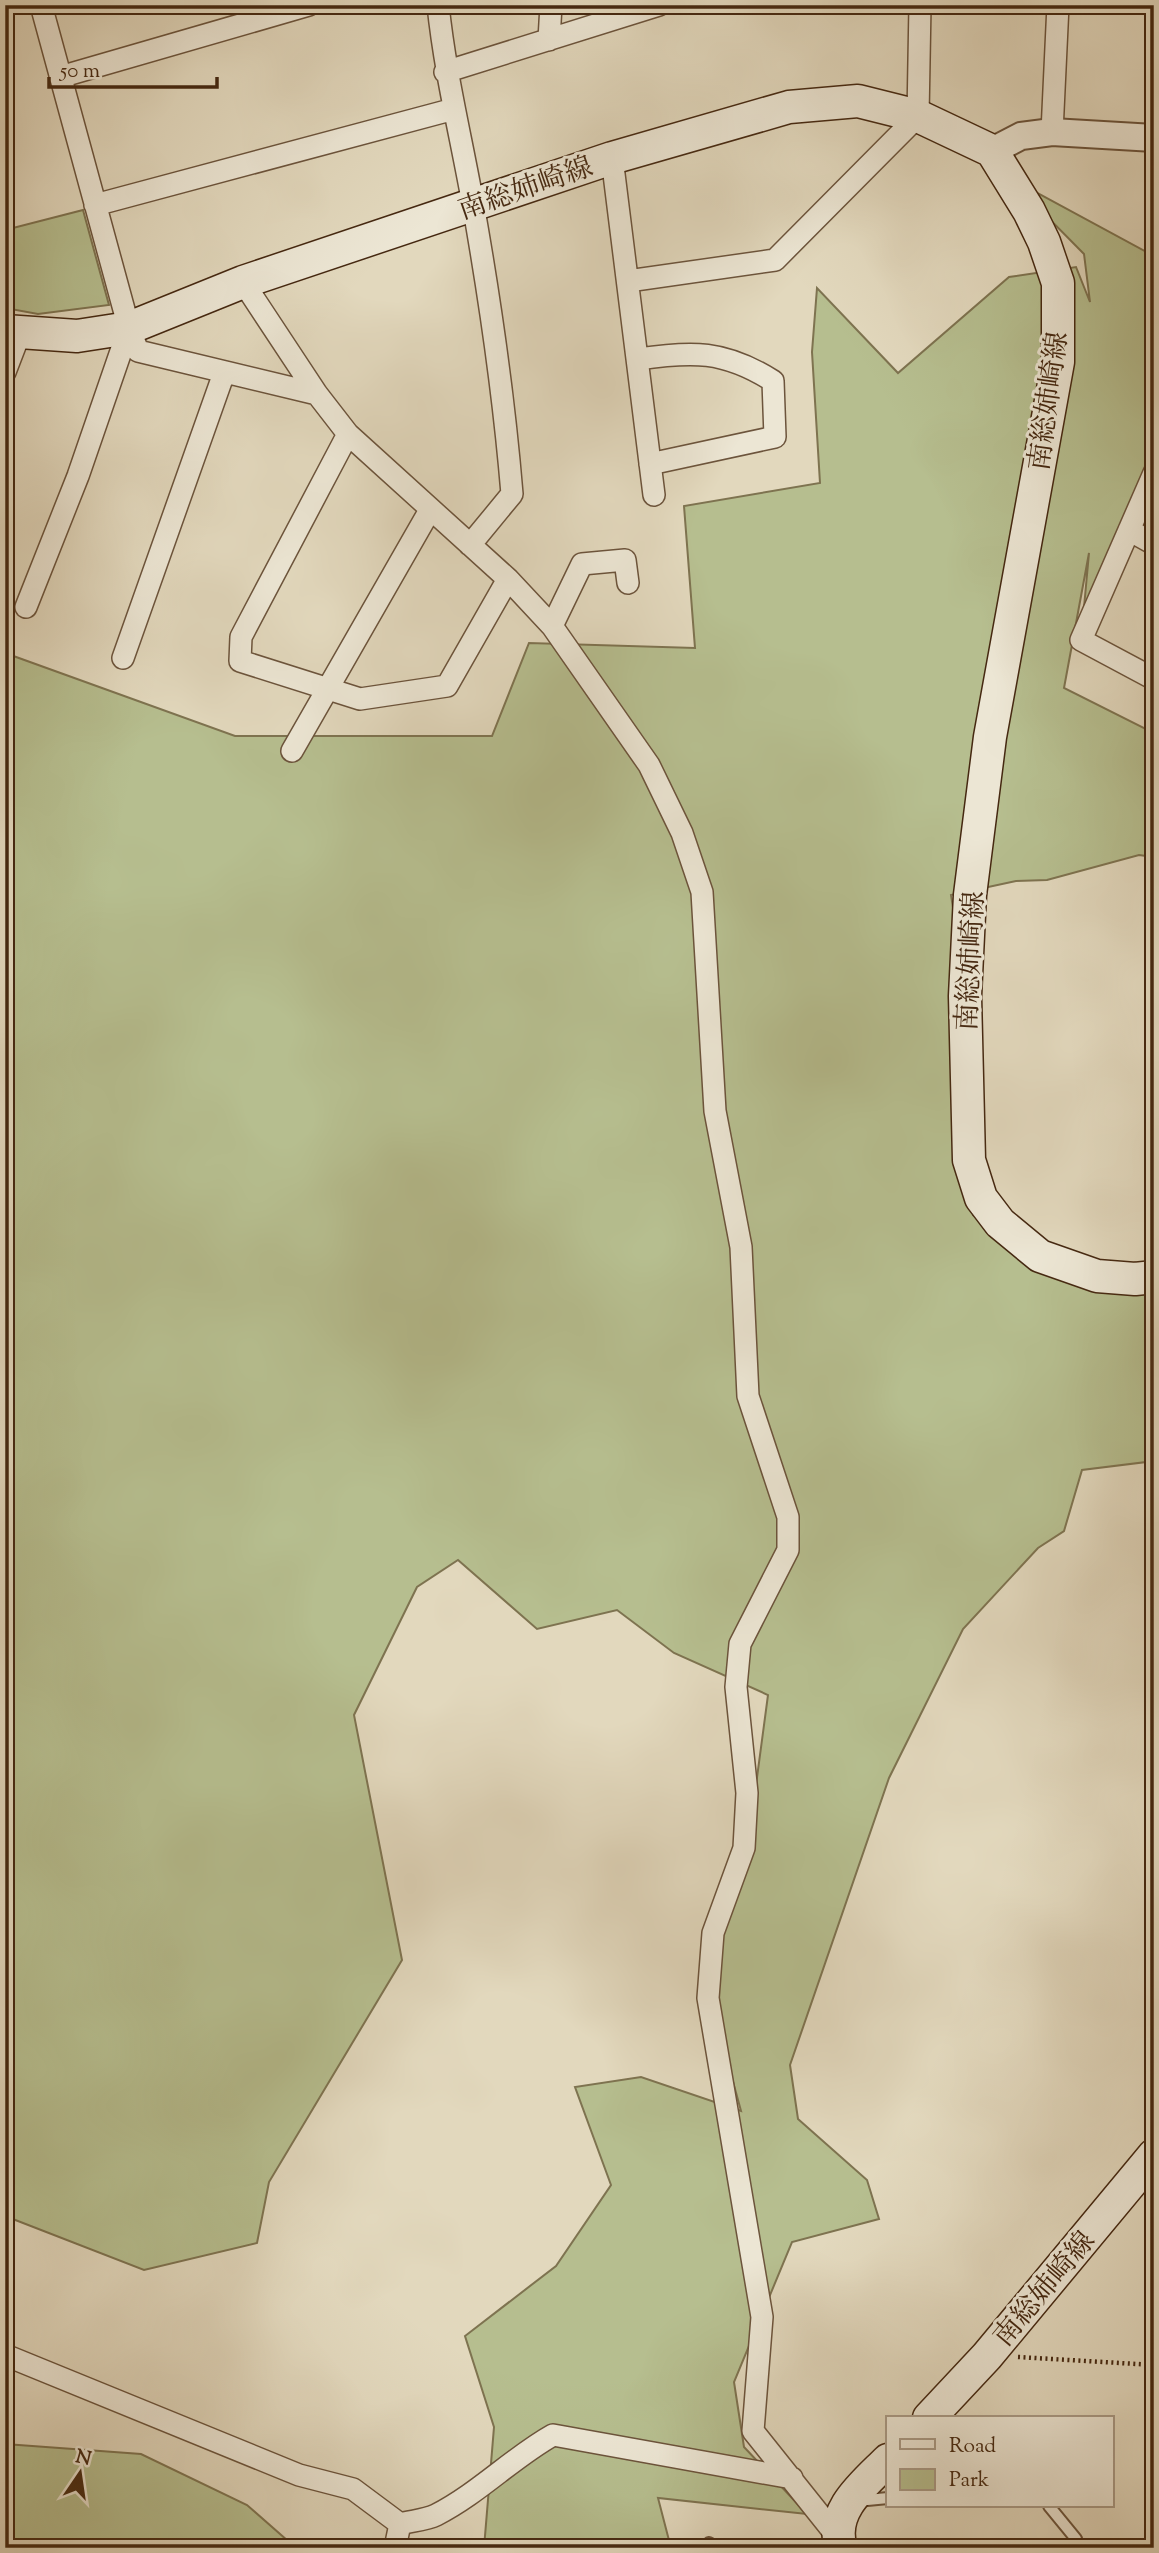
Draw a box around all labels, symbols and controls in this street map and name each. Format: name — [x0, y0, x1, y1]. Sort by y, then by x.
scale bar — [49, 46, 217, 90]
text: 50 m — [59, 57, 100, 87]
street label: 南総姉崎線 — [453, 148, 599, 232]
street label: 南総姉崎線 — [1020, 329, 1080, 474]
street label: 南総姉崎線 — [948, 890, 996, 1032]
street label: 南総姉崎線 — [985, 2223, 1106, 2356]
legend — [886, 2416, 1114, 2508]
text: Road — [949, 2432, 996, 2462]
north arrow — [46, 2438, 116, 2508]
text: N — [73, 2444, 94, 2474]
text: Park — [949, 2466, 990, 2496]

